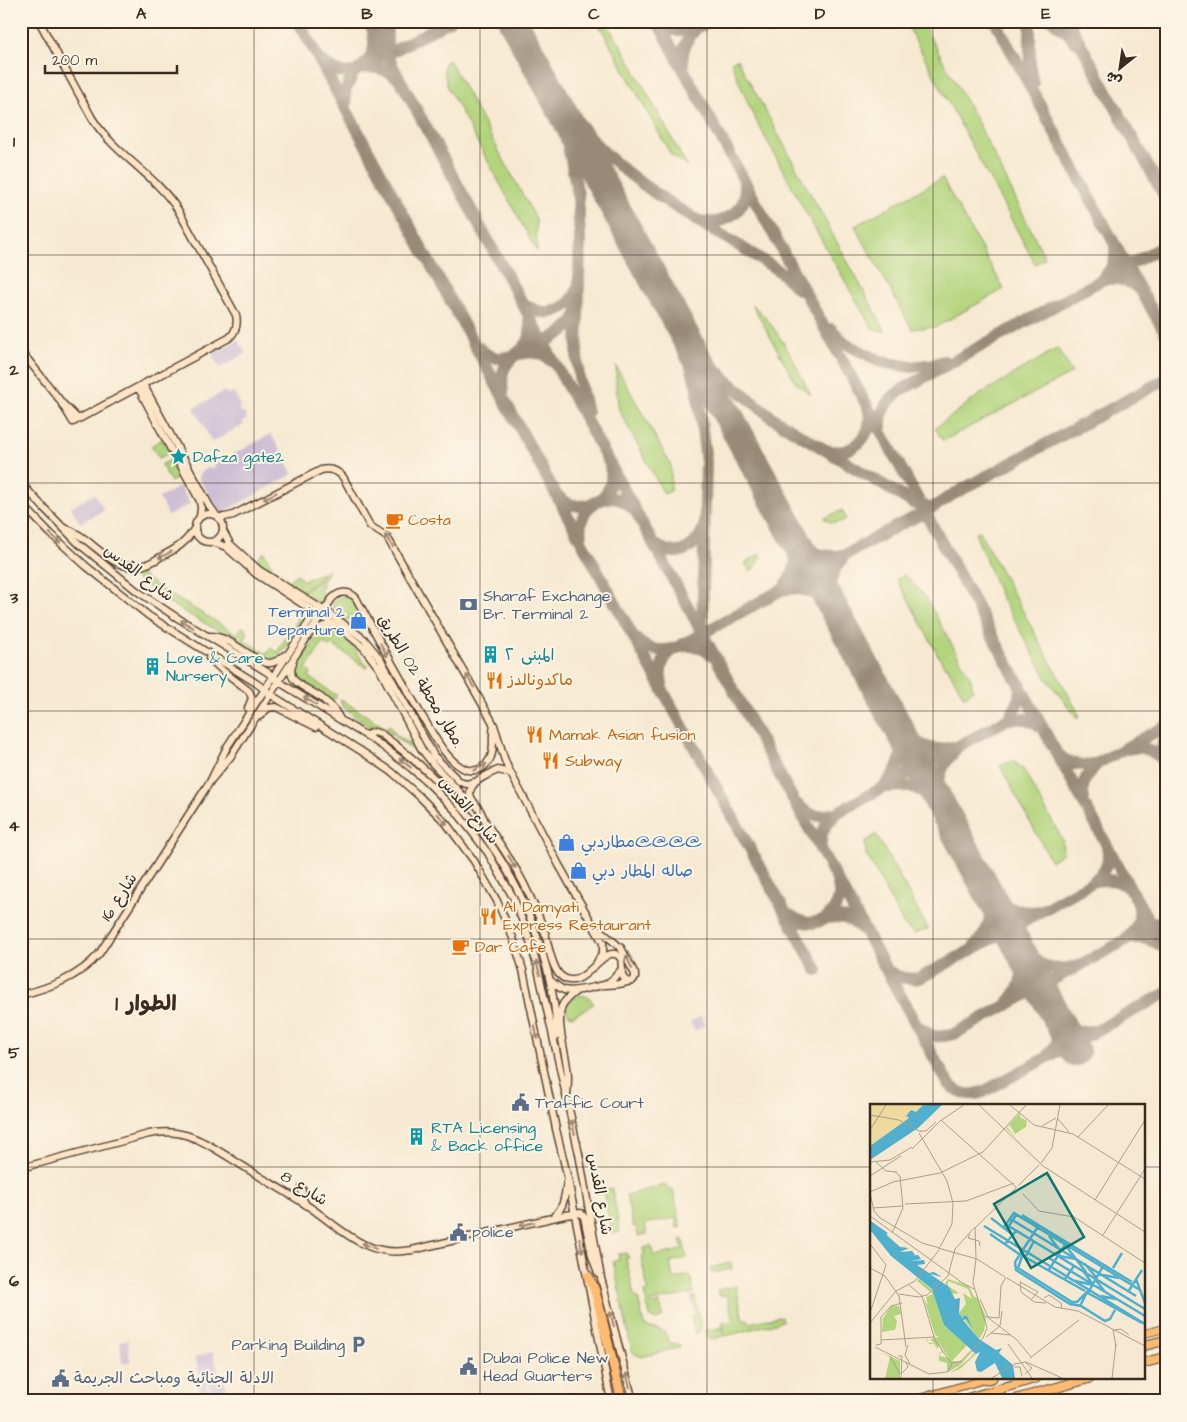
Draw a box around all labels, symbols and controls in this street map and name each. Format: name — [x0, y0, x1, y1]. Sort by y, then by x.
text: A — [136, 3, 147, 25]
text: B — [361, 3, 373, 25]
text: C — [588, 3, 600, 25]
text: D — [815, 3, 826, 25]
text: E — [1041, 3, 1051, 25]
scale bar — [45, 42, 178, 74]
north arrow — [1094, 42, 1144, 92]
text: 200 m — [52, 50, 98, 71]
text: ش — [1102, 66, 1126, 91]
text: 1 — [13, 131, 16, 153]
text: 2 — [8, 359, 19, 381]
place label: Dafza gate2 — [193, 446, 284, 469]
place icon: Dafza gate2 — [169, 447, 189, 467]
one-way arrow — [263, 492, 278, 501]
place label: Costa — [408, 509, 451, 531]
cafe icon: Costa — [384, 510, 404, 530]
one-way arrow — [49, 532, 62, 544]
one-way arrow — [383, 534, 394, 548]
street label: شارع القدس — [99, 539, 179, 607]
one-way arrow — [157, 550, 172, 560]
place label: Sharaf Exchange Br. Terminal 2 — [483, 585, 611, 625]
text: 3 — [9, 587, 19, 609]
bank icon: Sharaf Exchange Br. Terminal 2 — [459, 595, 479, 615]
place label: Terminal 2 Departure — [268, 601, 345, 641]
street label: مطار محطة 02 الطريق. — [373, 610, 469, 752]
shop icon: Terminal 2 Departure — [349, 611, 369, 631]
one-way arrow — [180, 618, 194, 628]
one-way arrow — [380, 642, 390, 657]
place label: المبنى ٢ — [505, 644, 555, 666]
building icon: المبنى ٢ — [481, 645, 501, 665]
place label: Love & Care Nursery — [166, 647, 264, 688]
building icon: Love & Care Nursery — [142, 657, 162, 677]
place label: ماكدونالدز — [506, 669, 573, 691]
restaurant icon: ماكدونالدز — [484, 670, 504, 690]
one-way arrow — [465, 674, 475, 689]
one-way arrow — [303, 695, 317, 705]
place label: Mamak Asian fusion — [549, 724, 696, 746]
restaurant icon: Mamak Asian fusion — [525, 725, 545, 745]
place label: Subway — [565, 750, 622, 773]
restaurant icon: Subway — [541, 751, 561, 771]
one-way arrow — [398, 757, 411, 768]
one-way arrow — [473, 762, 488, 772]
street label: شارع القدس — [434, 771, 504, 849]
one-way arrow — [436, 812, 448, 825]
text: 4 — [9, 815, 20, 837]
place label: مطاردبي@@@@ — [581, 831, 702, 856]
shop icon: مطاردبي@@@@ — [557, 832, 577, 852]
one-way arrow — [507, 854, 517, 868]
place label: صاله المطار دبي — [592, 860, 693, 885]
shop icon: صاله المطار دبي — [568, 861, 588, 881]
street label: شارع 16 — [96, 869, 142, 925]
place label: Al Damyati Express Restaurant — [503, 896, 652, 936]
restaurant icon: Al Damyati Express Restaurant — [479, 906, 499, 926]
place label: Dar Cafe — [475, 936, 547, 958]
cafe icon: Dar Cafe — [451, 937, 471, 957]
one-way arrow — [624, 955, 634, 970]
one-way arrow — [533, 961, 542, 977]
district label: الطوار 1 — [115, 989, 177, 1018]
one-way arrow — [532, 1024, 541, 1040]
text: 5 — [8, 1042, 20, 1064]
place label: Traffic Court — [535, 1092, 644, 1114]
public building icon: Traffic Court — [511, 1093, 531, 1113]
inset map — [870, 1104, 1144, 1380]
place label: RTA Licensing & Back office — [431, 1117, 544, 1157]
one-way arrow — [568, 1119, 577, 1135]
building icon: RTA Licensing & Back office — [407, 1127, 427, 1147]
street label: شارع القدس — [582, 1151, 618, 1237]
street label: شارع 8 — [276, 1165, 332, 1211]
one-way arrow — [520, 1220, 536, 1229]
place label: police — [472, 1221, 514, 1243]
public building icon: police — [448, 1222, 468, 1242]
one-way arrow — [577, 1236, 586, 1252]
one-way arrow — [362, 1241, 377, 1251]
text: 6 — [9, 1270, 19, 1292]
one-way arrow — [607, 1311, 616, 1327]
place label: Parking Building — [232, 1334, 345, 1357]
parking icon: Parking Building — [349, 1335, 369, 1355]
place label: Dubai Police New Head Quarters — [483, 1347, 608, 1387]
public building icon: Dubai Police New Head Quarters — [459, 1357, 479, 1377]
place label: الادلة الجنائية ومباحث الجريمة — [74, 1367, 274, 1389]
public building icon: الادلة الجنائية ومباحث الجريمة — [50, 1368, 70, 1388]
one-way arrow — [623, 1373, 632, 1389]

